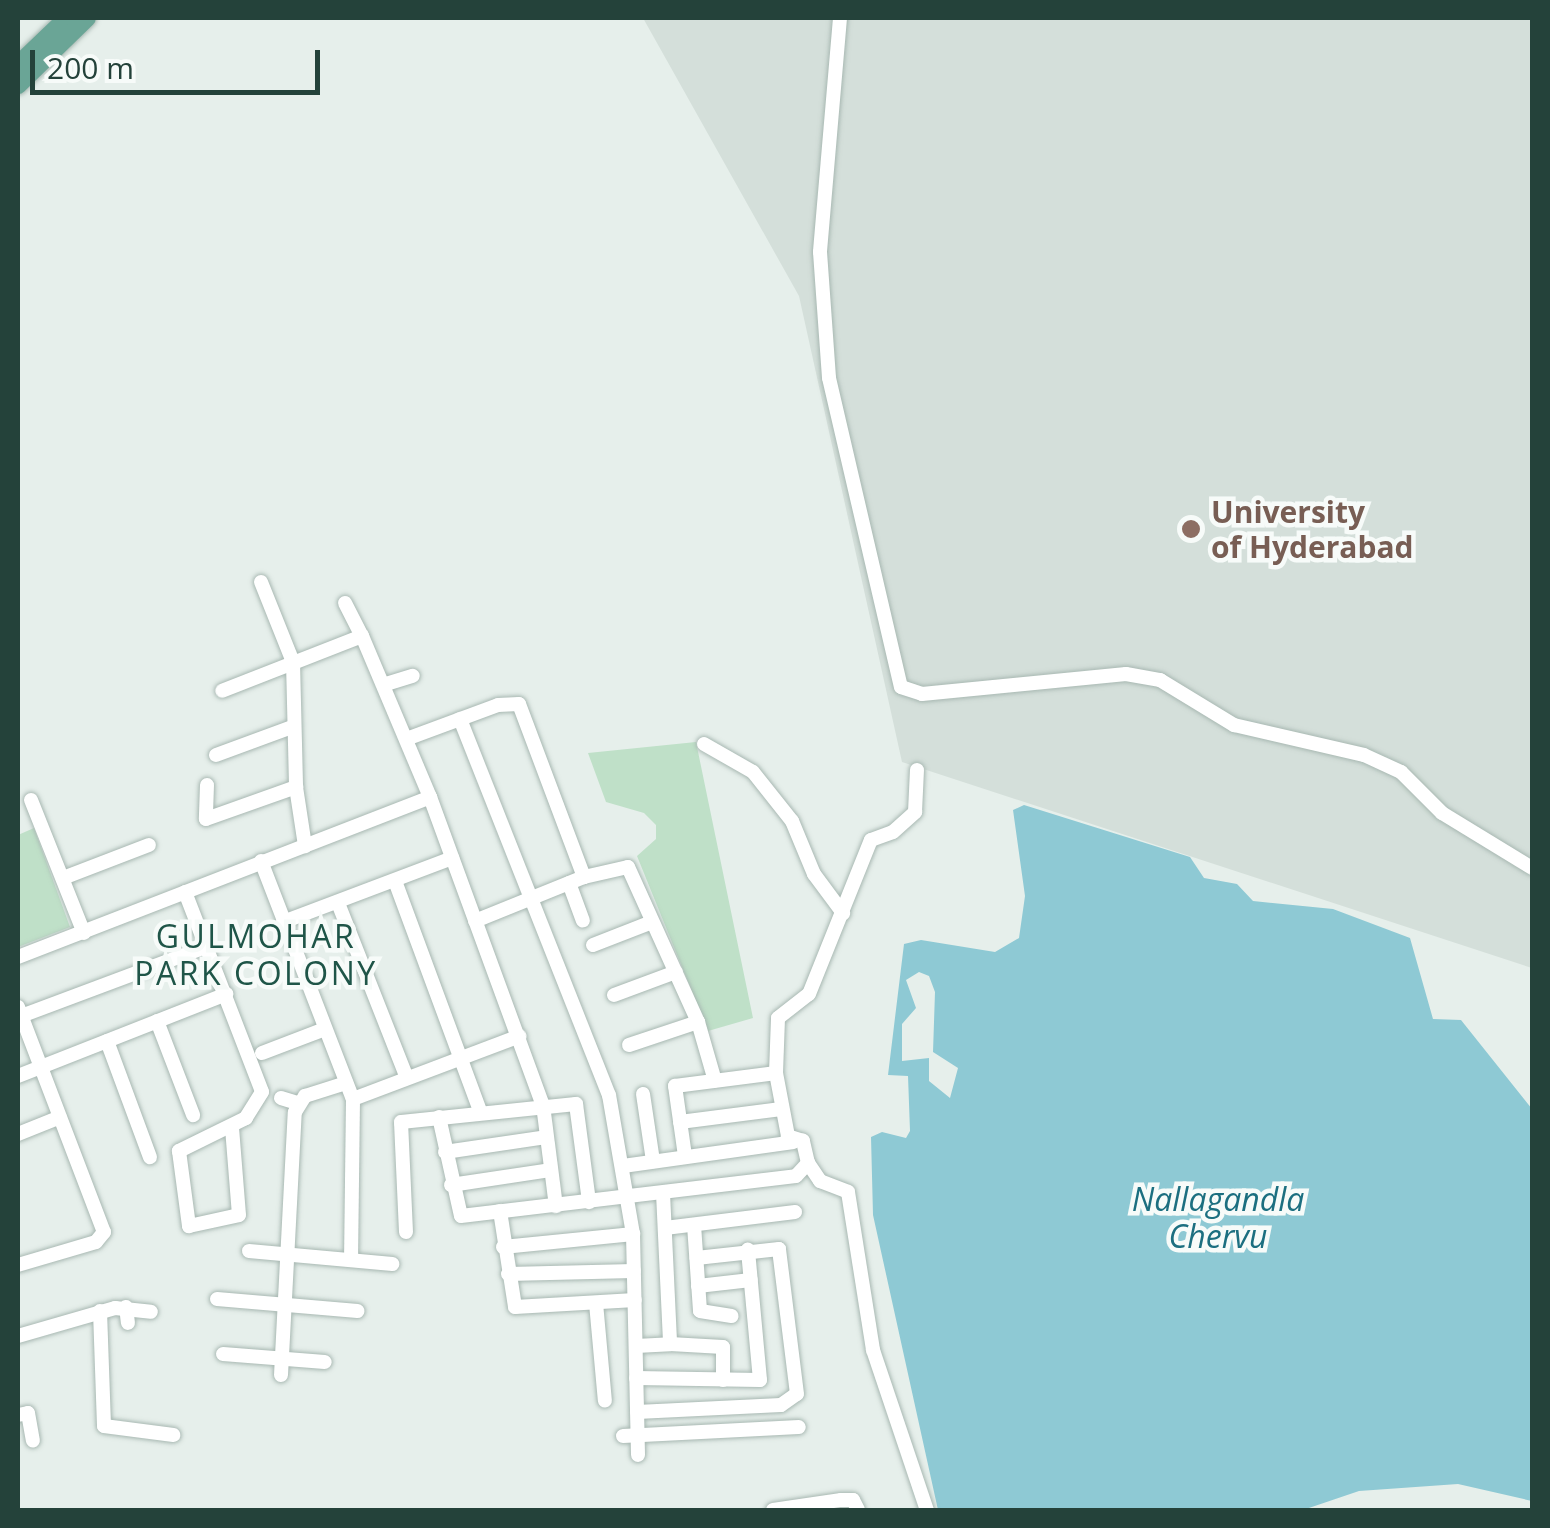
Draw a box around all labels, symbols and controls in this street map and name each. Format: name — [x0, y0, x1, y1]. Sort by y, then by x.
scale bar — [35, 30, 325, 92]
text: 200 m — [47, 47, 134, 88]
place label: University of Hyderabad — [1211, 494, 1414, 564]
marker: University of Hyderabad — [1180, 518, 1202, 540]
district label: GULMOHAR PARK COLONY — [134, 918, 378, 993]
water label: Nallagandla Chervu — [1132, 1181, 1304, 1256]

